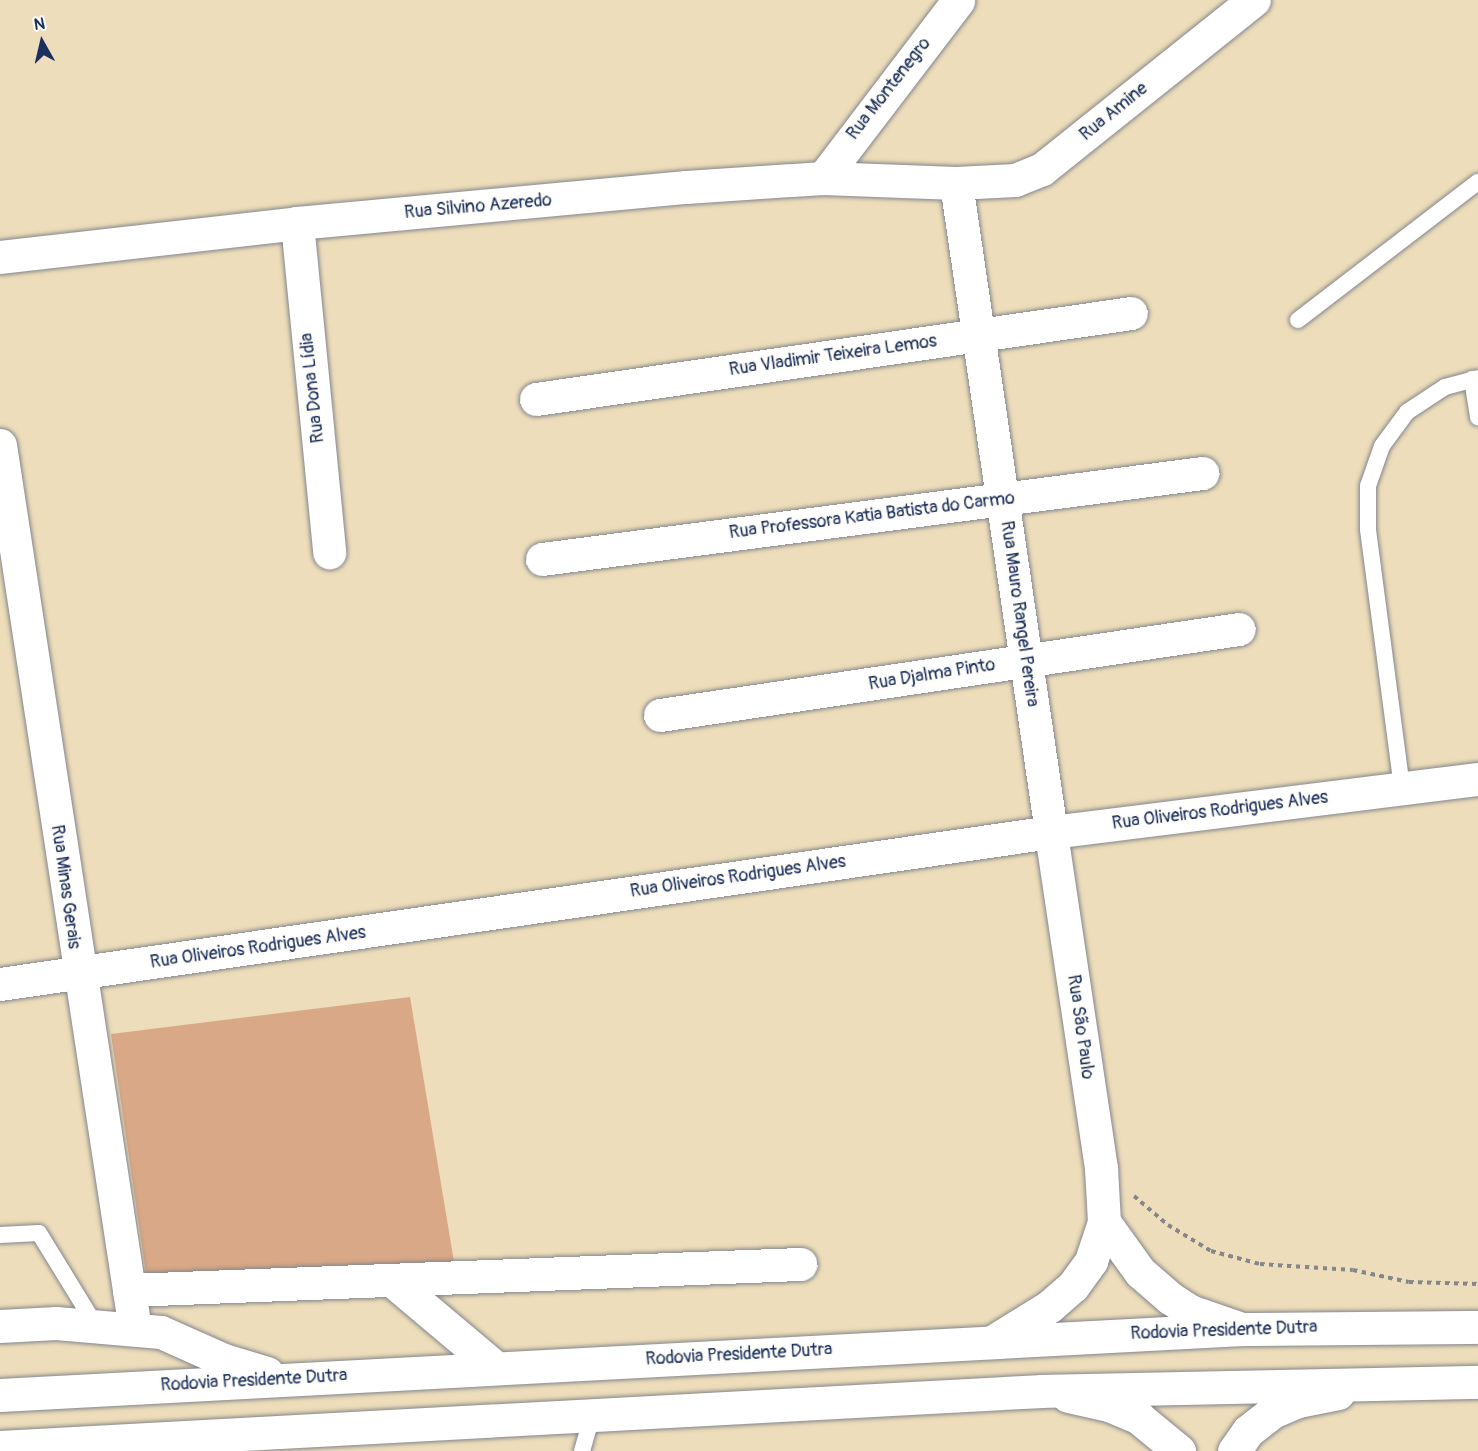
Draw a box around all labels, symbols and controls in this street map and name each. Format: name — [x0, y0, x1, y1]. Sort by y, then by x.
north arrow — [12, 12, 72, 72]
text: N — [33, 14, 46, 35]
street label: Rua Montenegro — [842, 34, 936, 144]
street label: Rua Amine — [1076, 78, 1152, 146]
street label: Rua Silvino Azeredo — [403, 190, 553, 224]
street label: Rua Vladimir Teixeira Lemos — [728, 331, 938, 381]
street label: Rua Dona Lídia — [296, 332, 330, 444]
street label: Rua Professora Katia Batista do Carmo — [728, 488, 1016, 544]
street label: Rua Mauro Rangel Pereira — [995, 520, 1043, 708]
street label: Rua Djalma Pinto — [867, 654, 997, 696]
street label: Rua Oliveiros Rodrigues Alves — [1111, 787, 1329, 835]
street label: Rua Minas Gerais — [46, 824, 84, 950]
street label: Rua Oliveiros Rodrigues Alves — [629, 851, 847, 903]
street label: Rua Oliveiros Rodrigues Alves — [149, 922, 367, 974]
street label: Rua São Paulo — [1062, 973, 1098, 1081]
street label: Rodovia Presidente Dutra — [1130, 1317, 1318, 1345]
street label: Rodovia Presidente Dutra — [645, 1339, 833, 1371]
street label: Rodovia Presidente Dutra — [160, 1365, 348, 1397]

